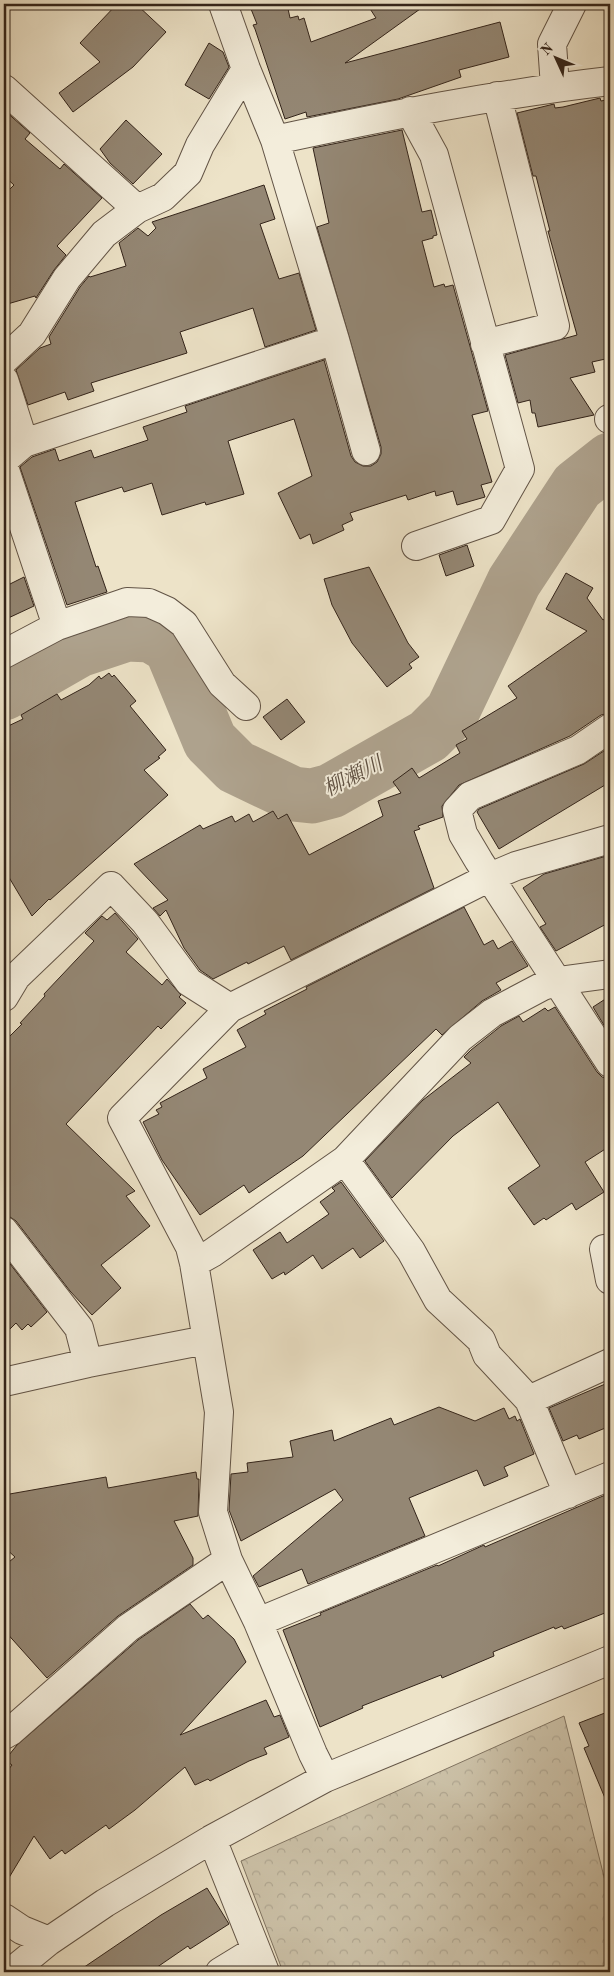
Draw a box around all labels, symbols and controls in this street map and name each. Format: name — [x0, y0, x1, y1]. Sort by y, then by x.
north arrow — [532, 32, 582, 82]
text: N — [539, 41, 556, 58]
water label: 柳瀬川 — [320, 751, 388, 801]

